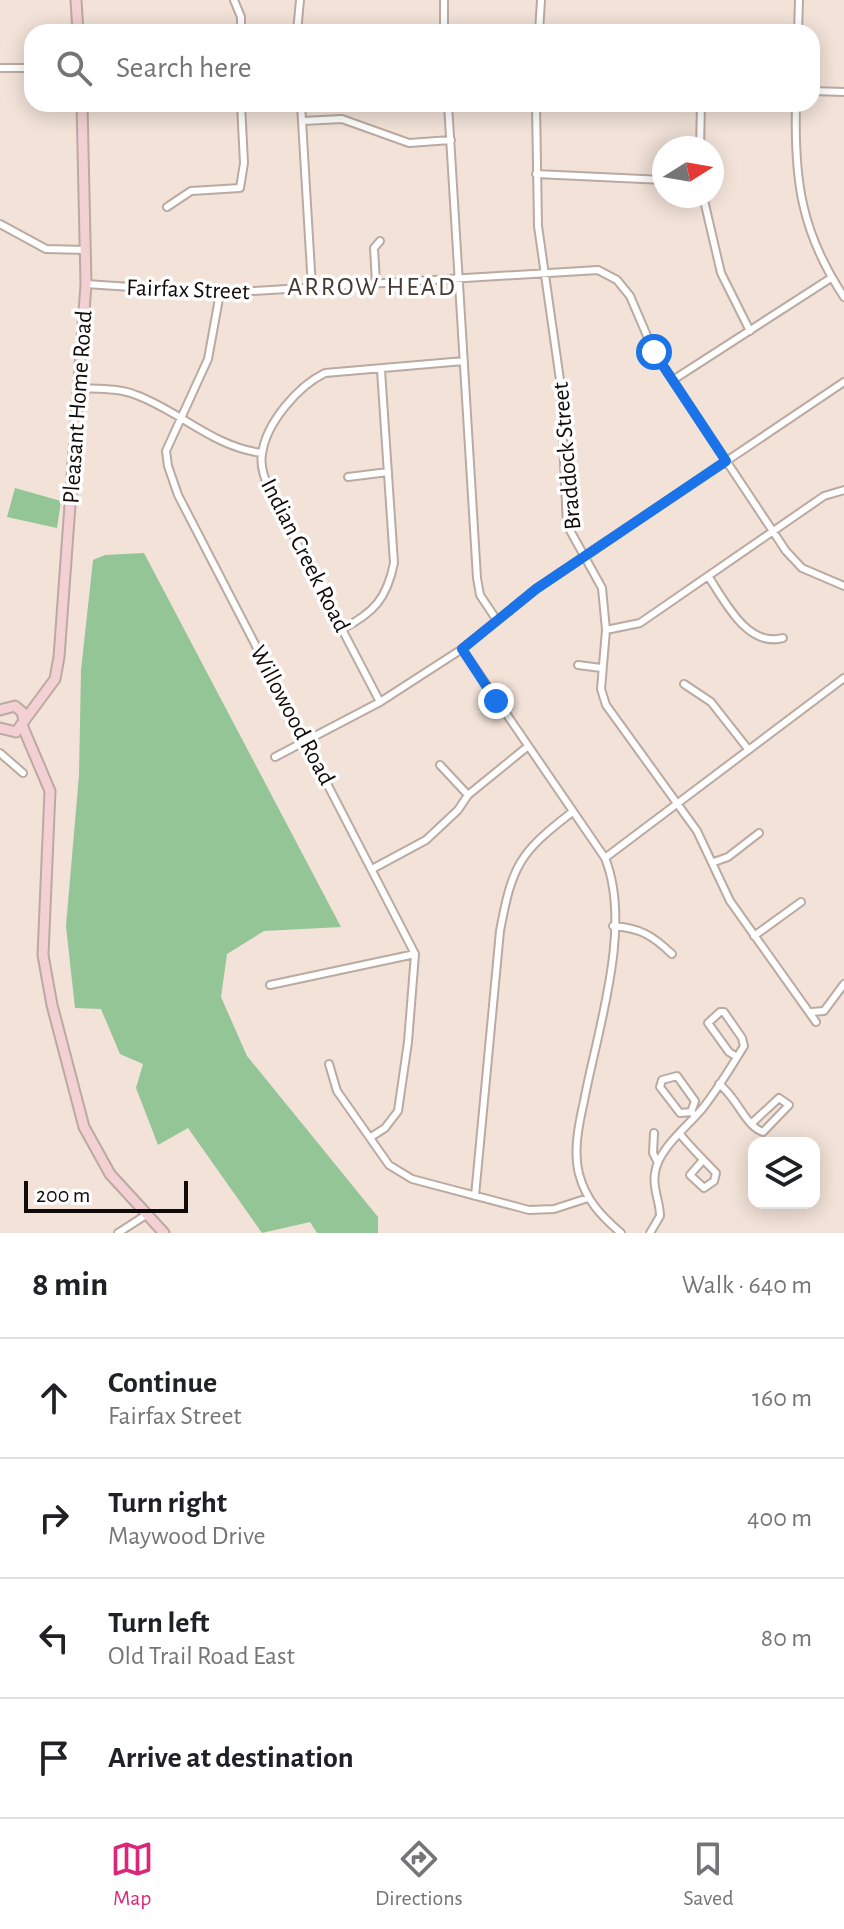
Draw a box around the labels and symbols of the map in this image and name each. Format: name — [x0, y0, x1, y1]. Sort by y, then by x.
north arrow — [652, 136, 724, 208]
district label: ARROW HEAD — [287, 274, 457, 300]
street label: Fairfax Street — [126, 276, 250, 304]
street label: Pleasant Home Road — [59, 310, 97, 505]
route start — [636, 334, 672, 370]
street label: Braddock Street — [549, 381, 585, 531]
street label: Indian Creek Road — [256, 475, 354, 636]
street label: Willowood Road — [245, 642, 339, 789]
route end — [478, 683, 514, 719]
scale bar — [24, 1177, 188, 1213]

